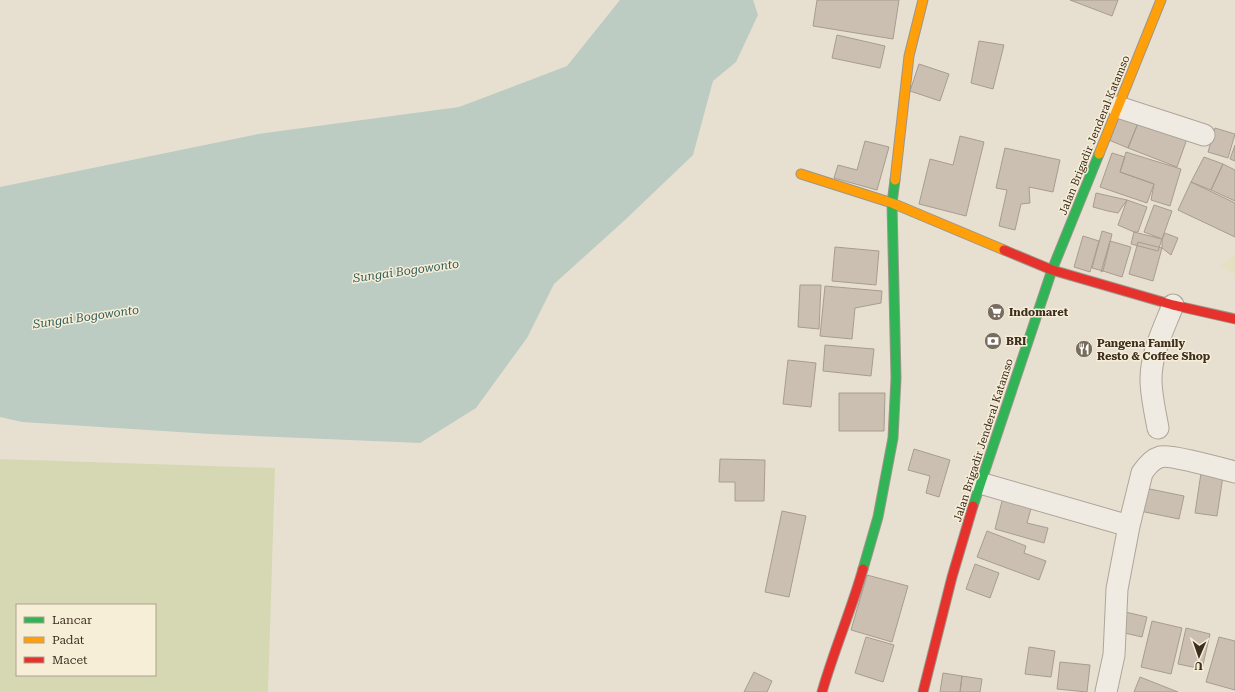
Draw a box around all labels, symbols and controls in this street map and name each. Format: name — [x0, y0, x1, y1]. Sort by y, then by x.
street label: Jalan Brigadir Jenderal Katamso — [1056, 53, 1133, 217]
water label: Sungai Bogowonto — [351, 257, 460, 286]
supermarket icon: Indomaret — [986, 302, 1006, 322]
water label: Sungai Bogowonto — [31, 303, 140, 332]
place label: Indomaret — [1009, 306, 1069, 319]
bank icon: BRI — [983, 331, 1003, 351]
place label: BRI — [1006, 335, 1027, 348]
place label: Pangena Family Resto & Coffee Shop — [1097, 337, 1211, 363]
restaurant icon: Pangena Family Resto & Coffee Shop — [1074, 339, 1094, 359]
street label: Jalan Brigadir Jenderal Katamso — [951, 357, 1016, 523]
legend — [16, 604, 156, 676]
text: Lancar — [52, 613, 92, 627]
text: Padat — [52, 633, 85, 647]
north arrow — [1179, 636, 1219, 676]
text: Macet — [52, 653, 88, 667]
text: U — [1194, 659, 1203, 672]

